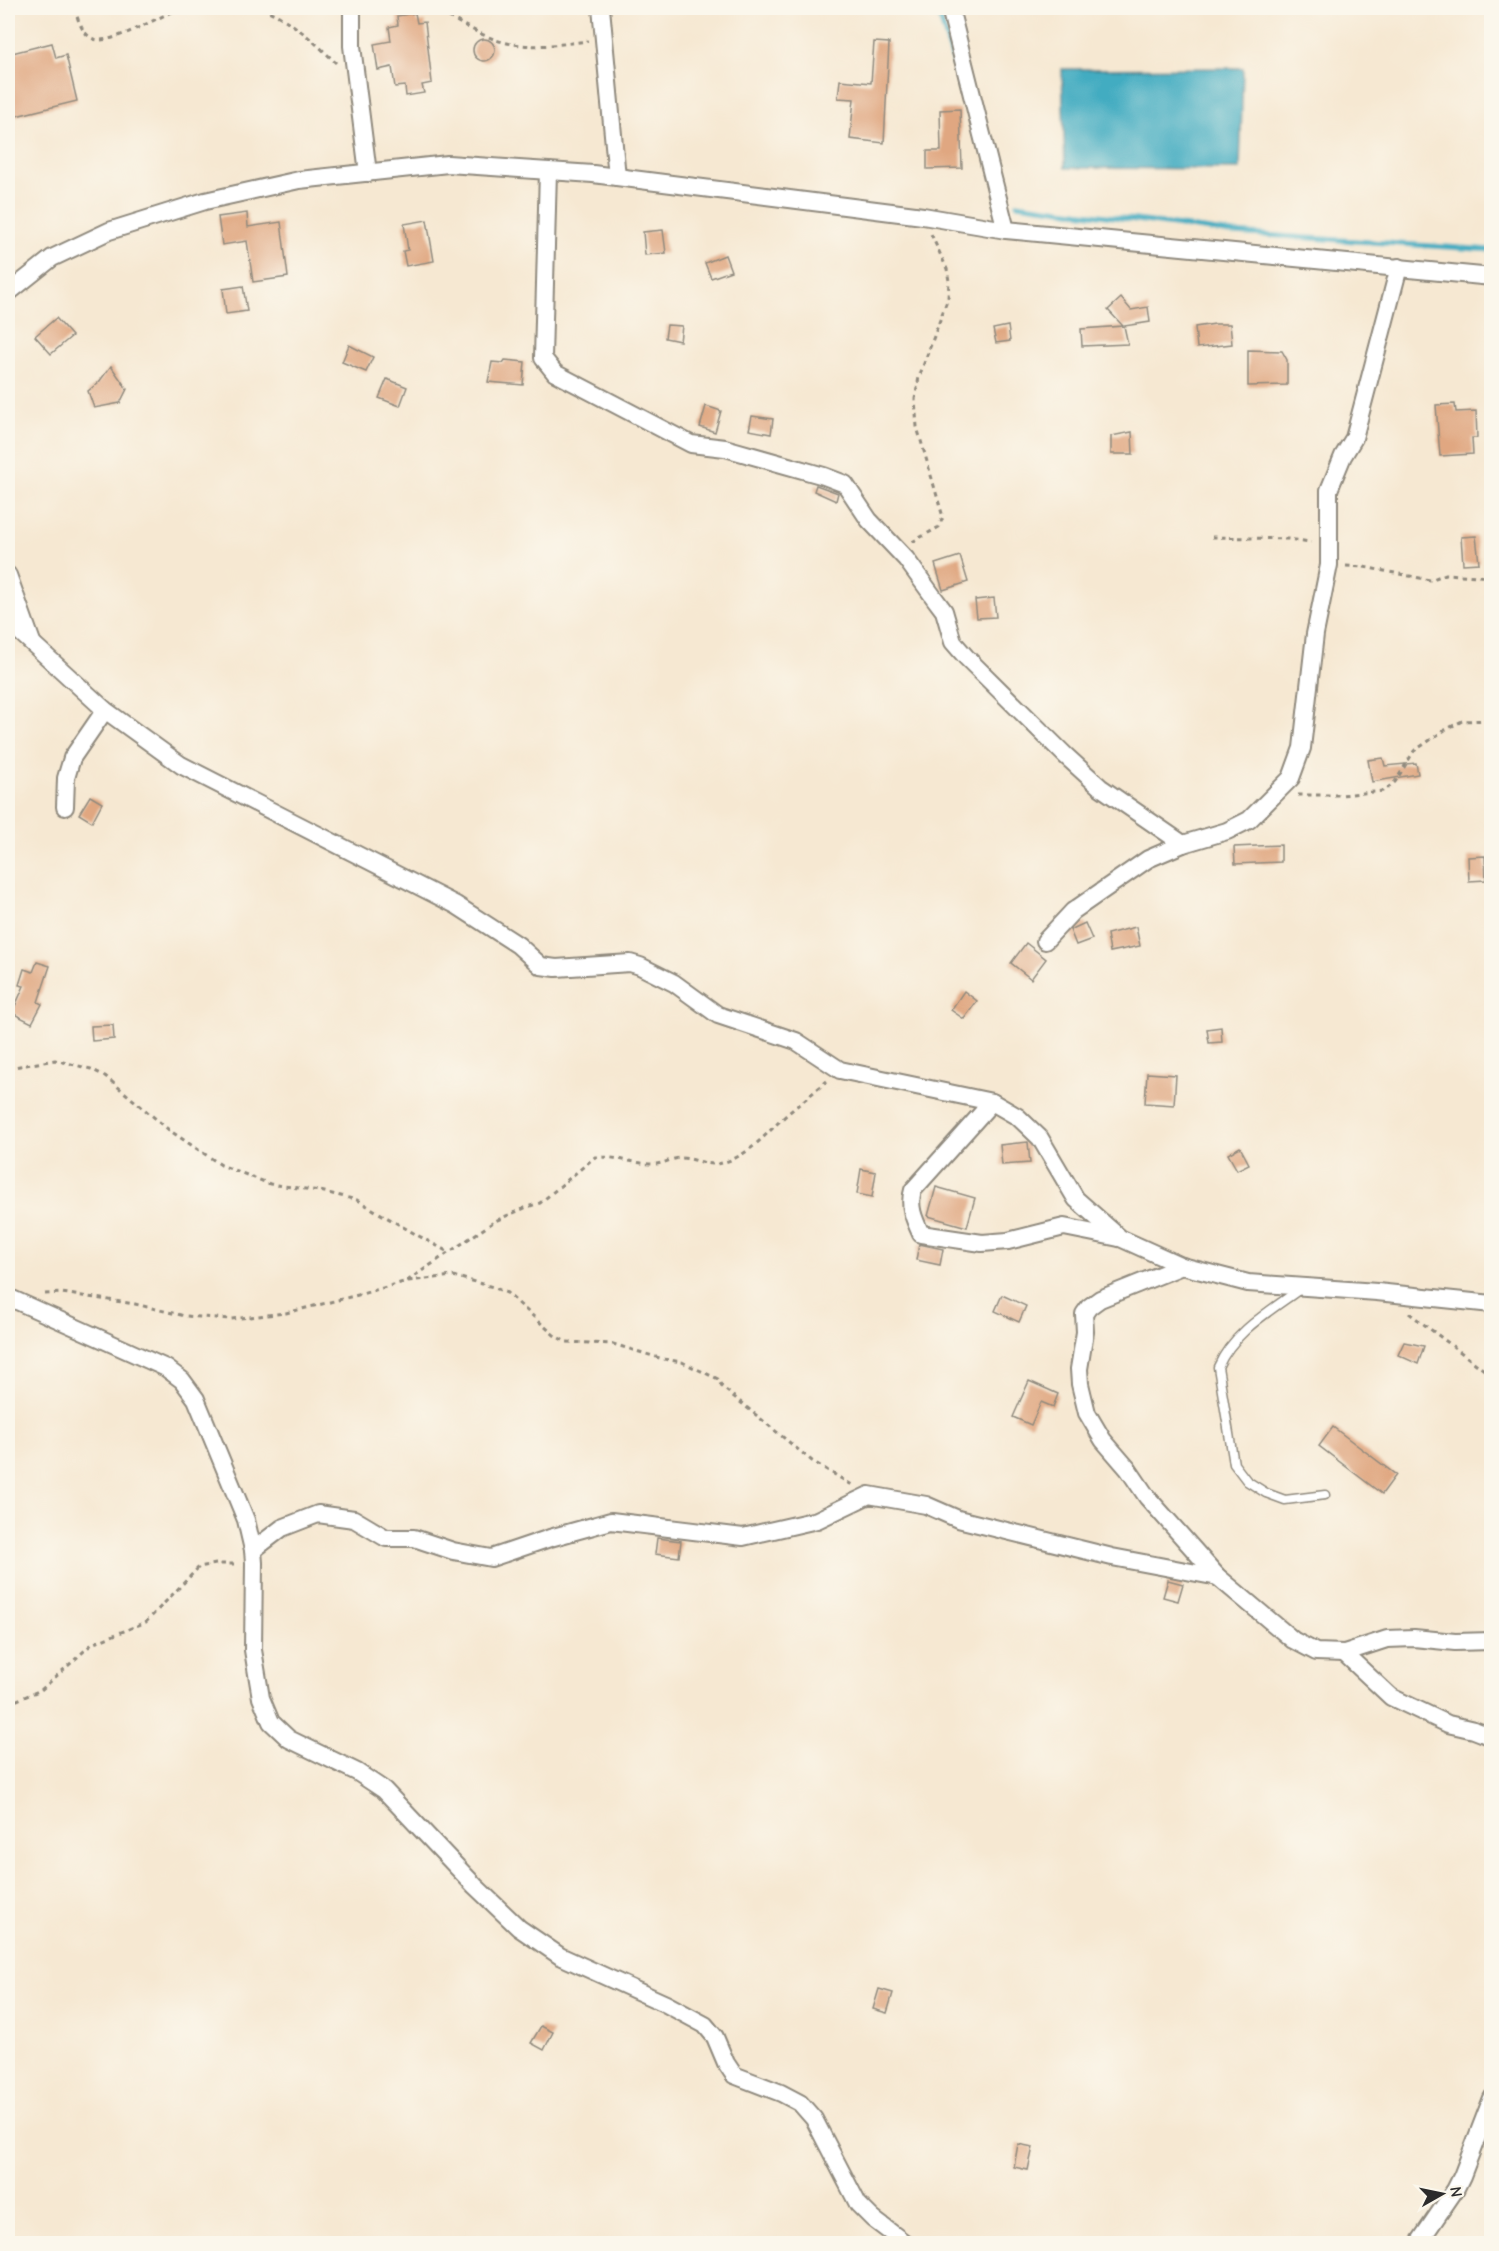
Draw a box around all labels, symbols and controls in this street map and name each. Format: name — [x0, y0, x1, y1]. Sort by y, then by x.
north arrow — [1412, 2164, 1472, 2224]
text: N — [1446, 2185, 1466, 2198]

